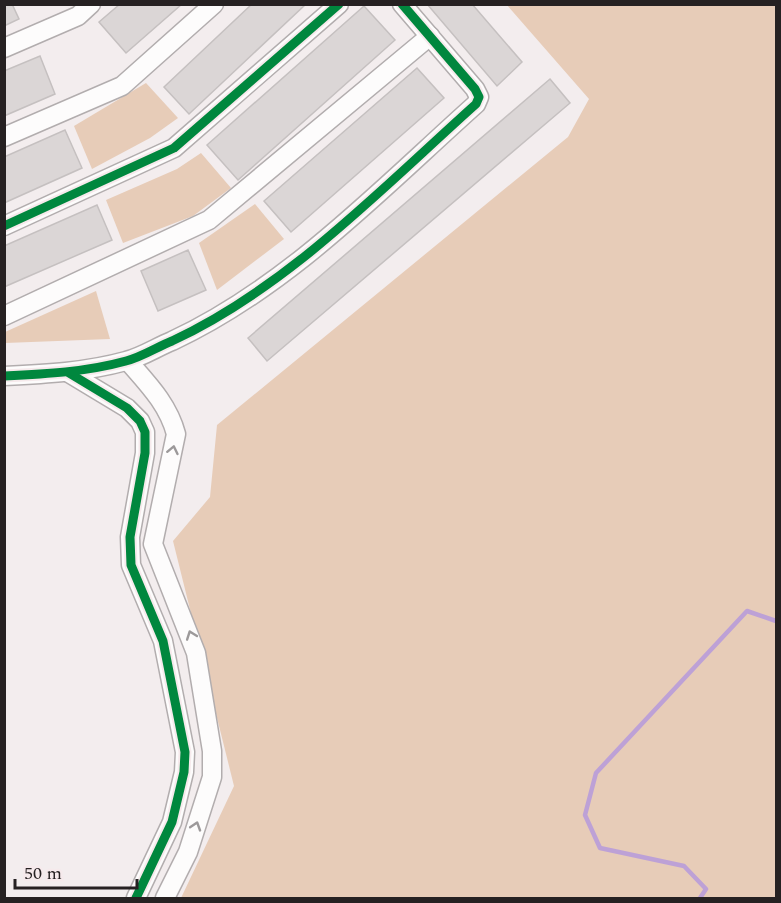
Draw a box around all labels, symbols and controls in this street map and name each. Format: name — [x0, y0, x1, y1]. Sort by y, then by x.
one-way arrow — [166, 446, 179, 456]
one-way arrow — [185, 631, 198, 641]
one-way arrow — [189, 821, 202, 832]
scale bar — [15, 852, 136, 890]
text: 50 m — [24, 860, 62, 887]

